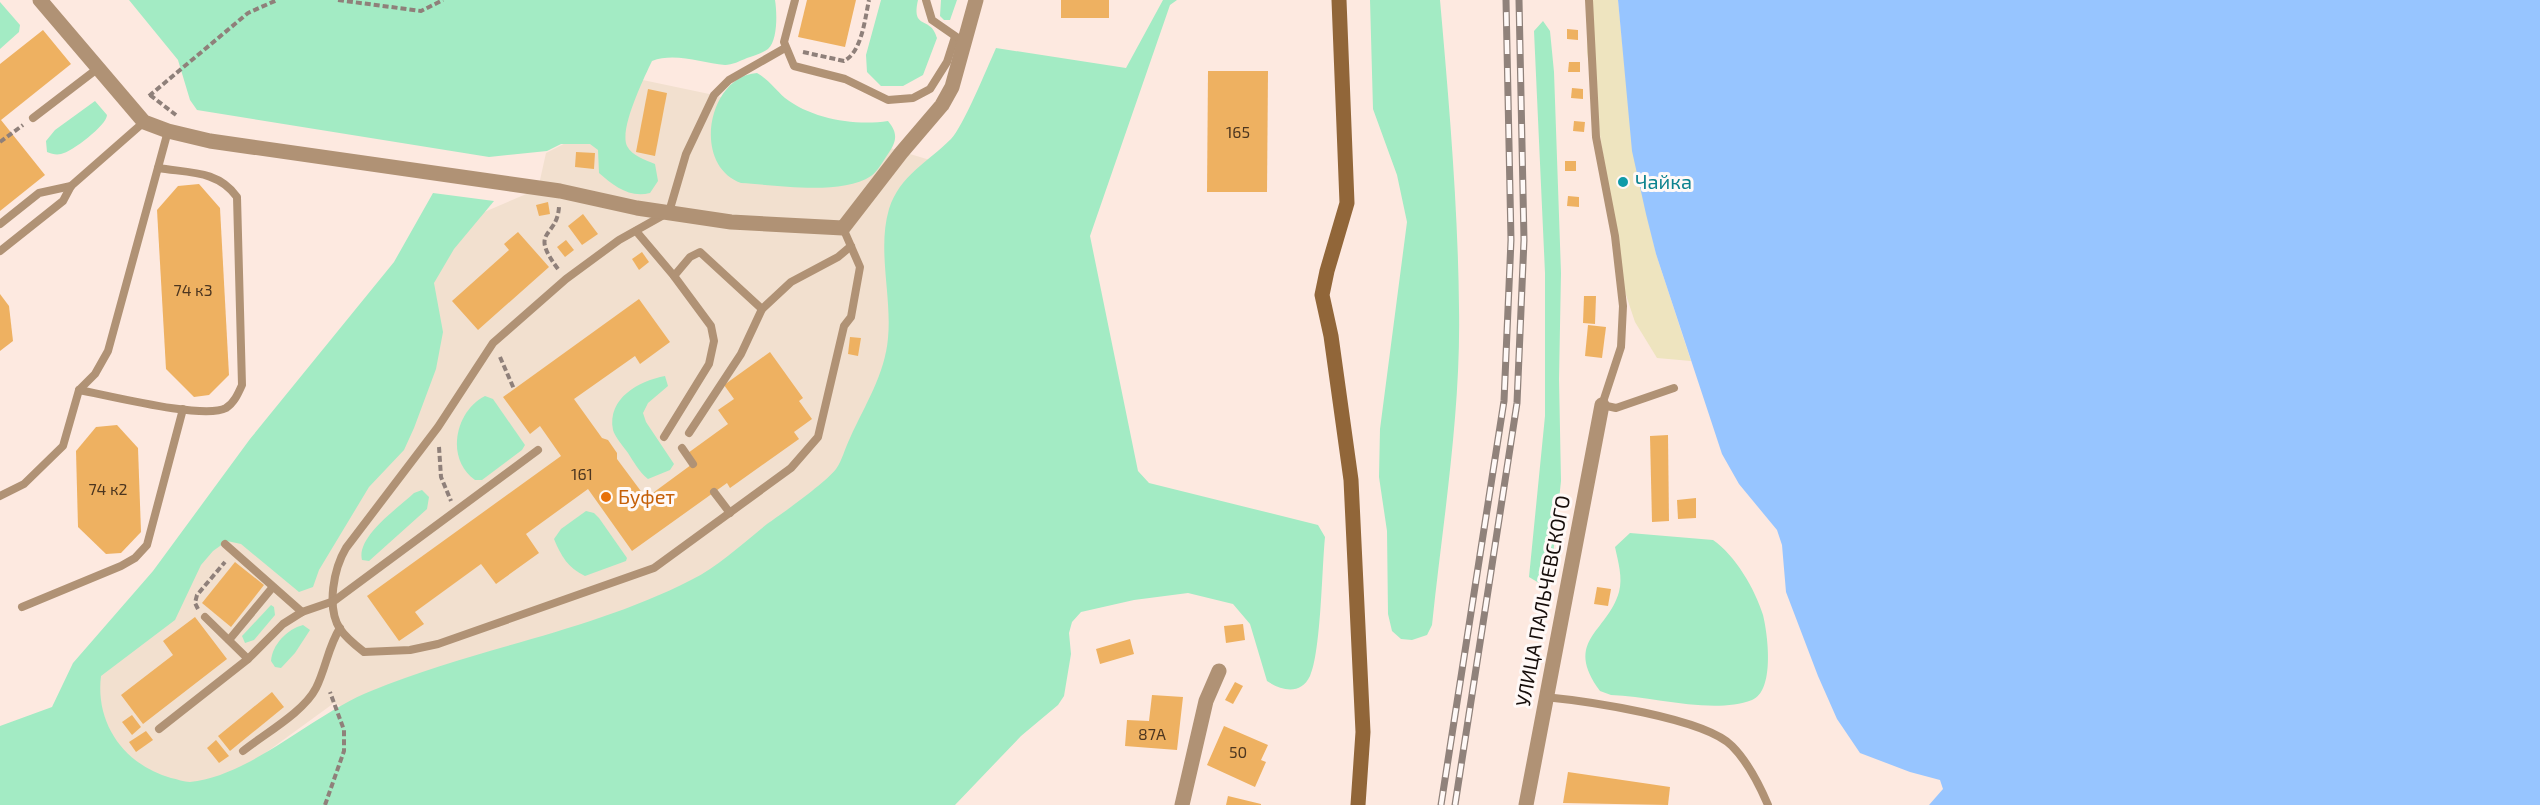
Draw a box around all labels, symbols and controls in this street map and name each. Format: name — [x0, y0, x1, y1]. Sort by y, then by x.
house number: 165 — [1226, 122, 1250, 141]
place label: Чайка — [1635, 169, 1692, 193]
marker: Чайка — [1616, 175, 1630, 189]
house number: 74 к3 — [173, 280, 213, 299]
house number: 161 — [571, 464, 593, 483]
house number: 74 к2 — [88, 479, 128, 498]
place label: Буфет — [618, 484, 675, 509]
marker: Буфет — [599, 490, 613, 504]
street label: УЛИЦА ПАЛЬЧЕВСКОГО — [1510, 493, 1574, 708]
house number: 87А — [1138, 724, 1166, 743]
house number: 50 — [1229, 742, 1247, 761]

